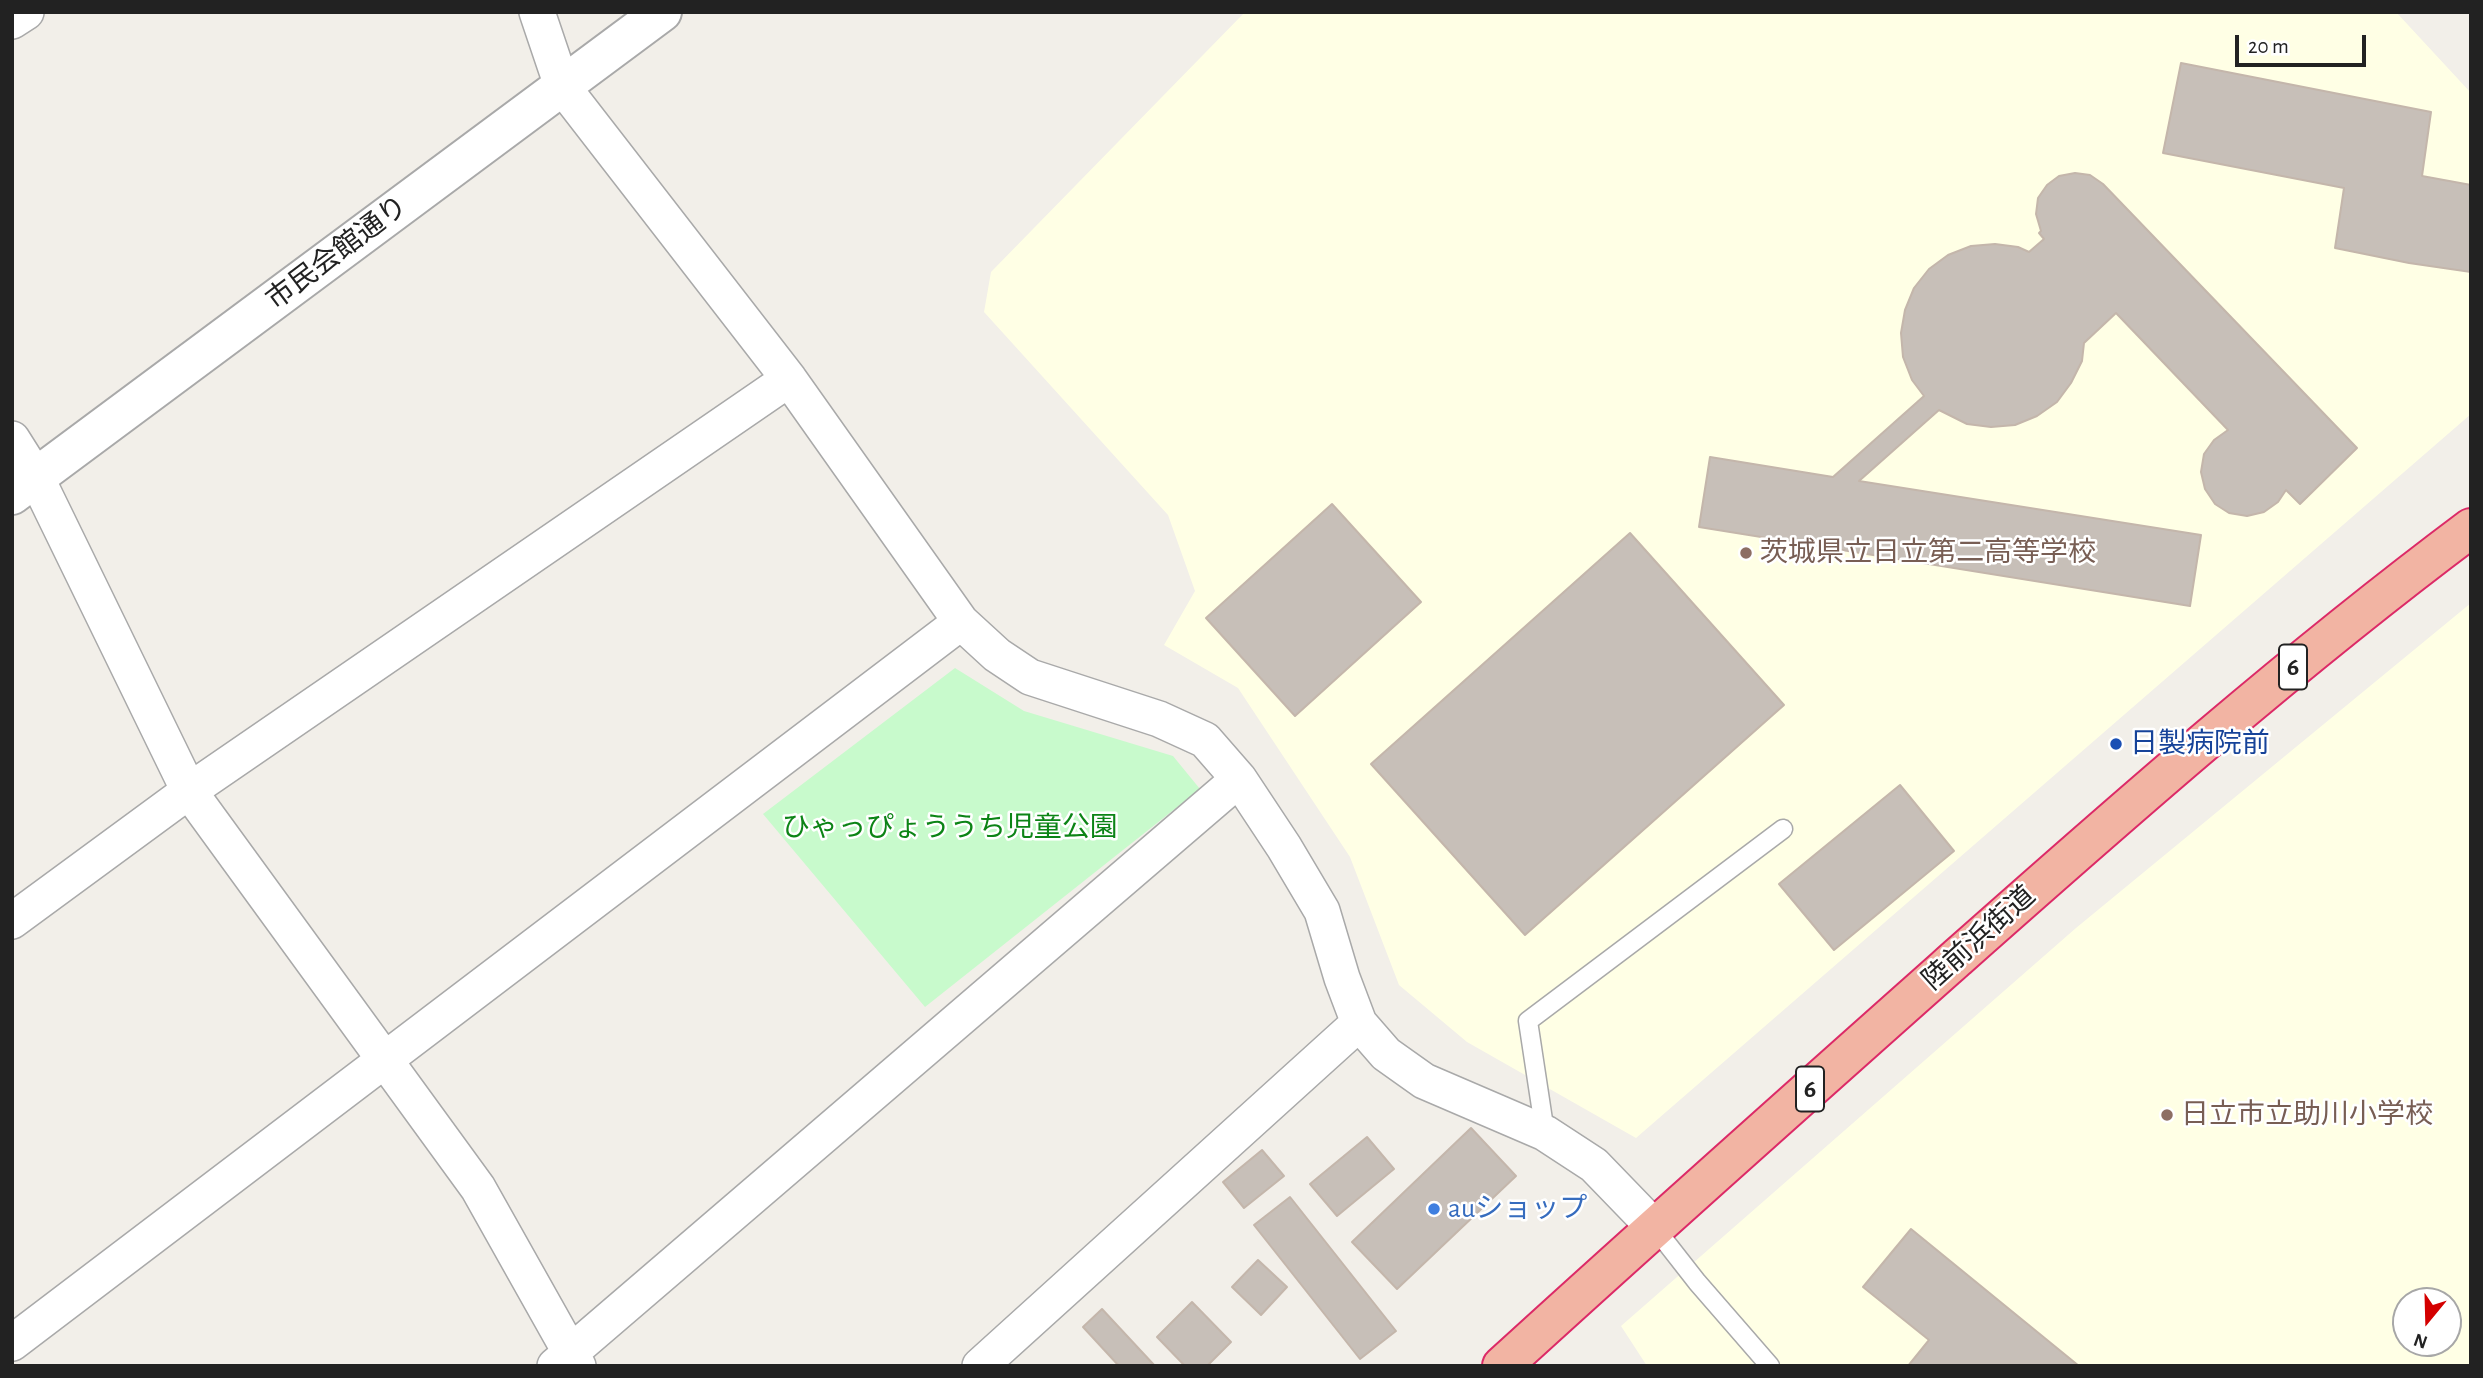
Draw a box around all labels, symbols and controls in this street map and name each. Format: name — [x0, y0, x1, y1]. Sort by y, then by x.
scale bar — [2238, 21, 2369, 65]
text: 20 m — [2248, 36, 2289, 57]
street label: 市民会館通り — [260, 189, 414, 317]
place label: 茨城県立日立第二高等学校 — [1760, 536, 2096, 570]
marker: 茨城県立日立第二高等学校 — [1738, 545, 1754, 561]
road number: 6 — [2279, 645, 2307, 690]
place label: 日製病院前 — [2130, 727, 2270, 761]
marker: 日製病院前 — [2108, 736, 2124, 752]
park label: ひゃっぴょううち児童公園 — [782, 811, 1118, 845]
street label: 陸前浜街道 — [1916, 879, 2042, 997]
road number: 6 — [1796, 1066, 1824, 1112]
place label: 日立市立助川小学校 — [2181, 1098, 2433, 1132]
marker: 日立市立助川小学校 — [2159, 1107, 2175, 1123]
place label: auショップ — [1448, 1192, 1587, 1226]
marker: auショップ — [1426, 1201, 1442, 1217]
north arrow — [2392, 1287, 2462, 1357]
text: N — [2411, 1329, 2430, 1352]

